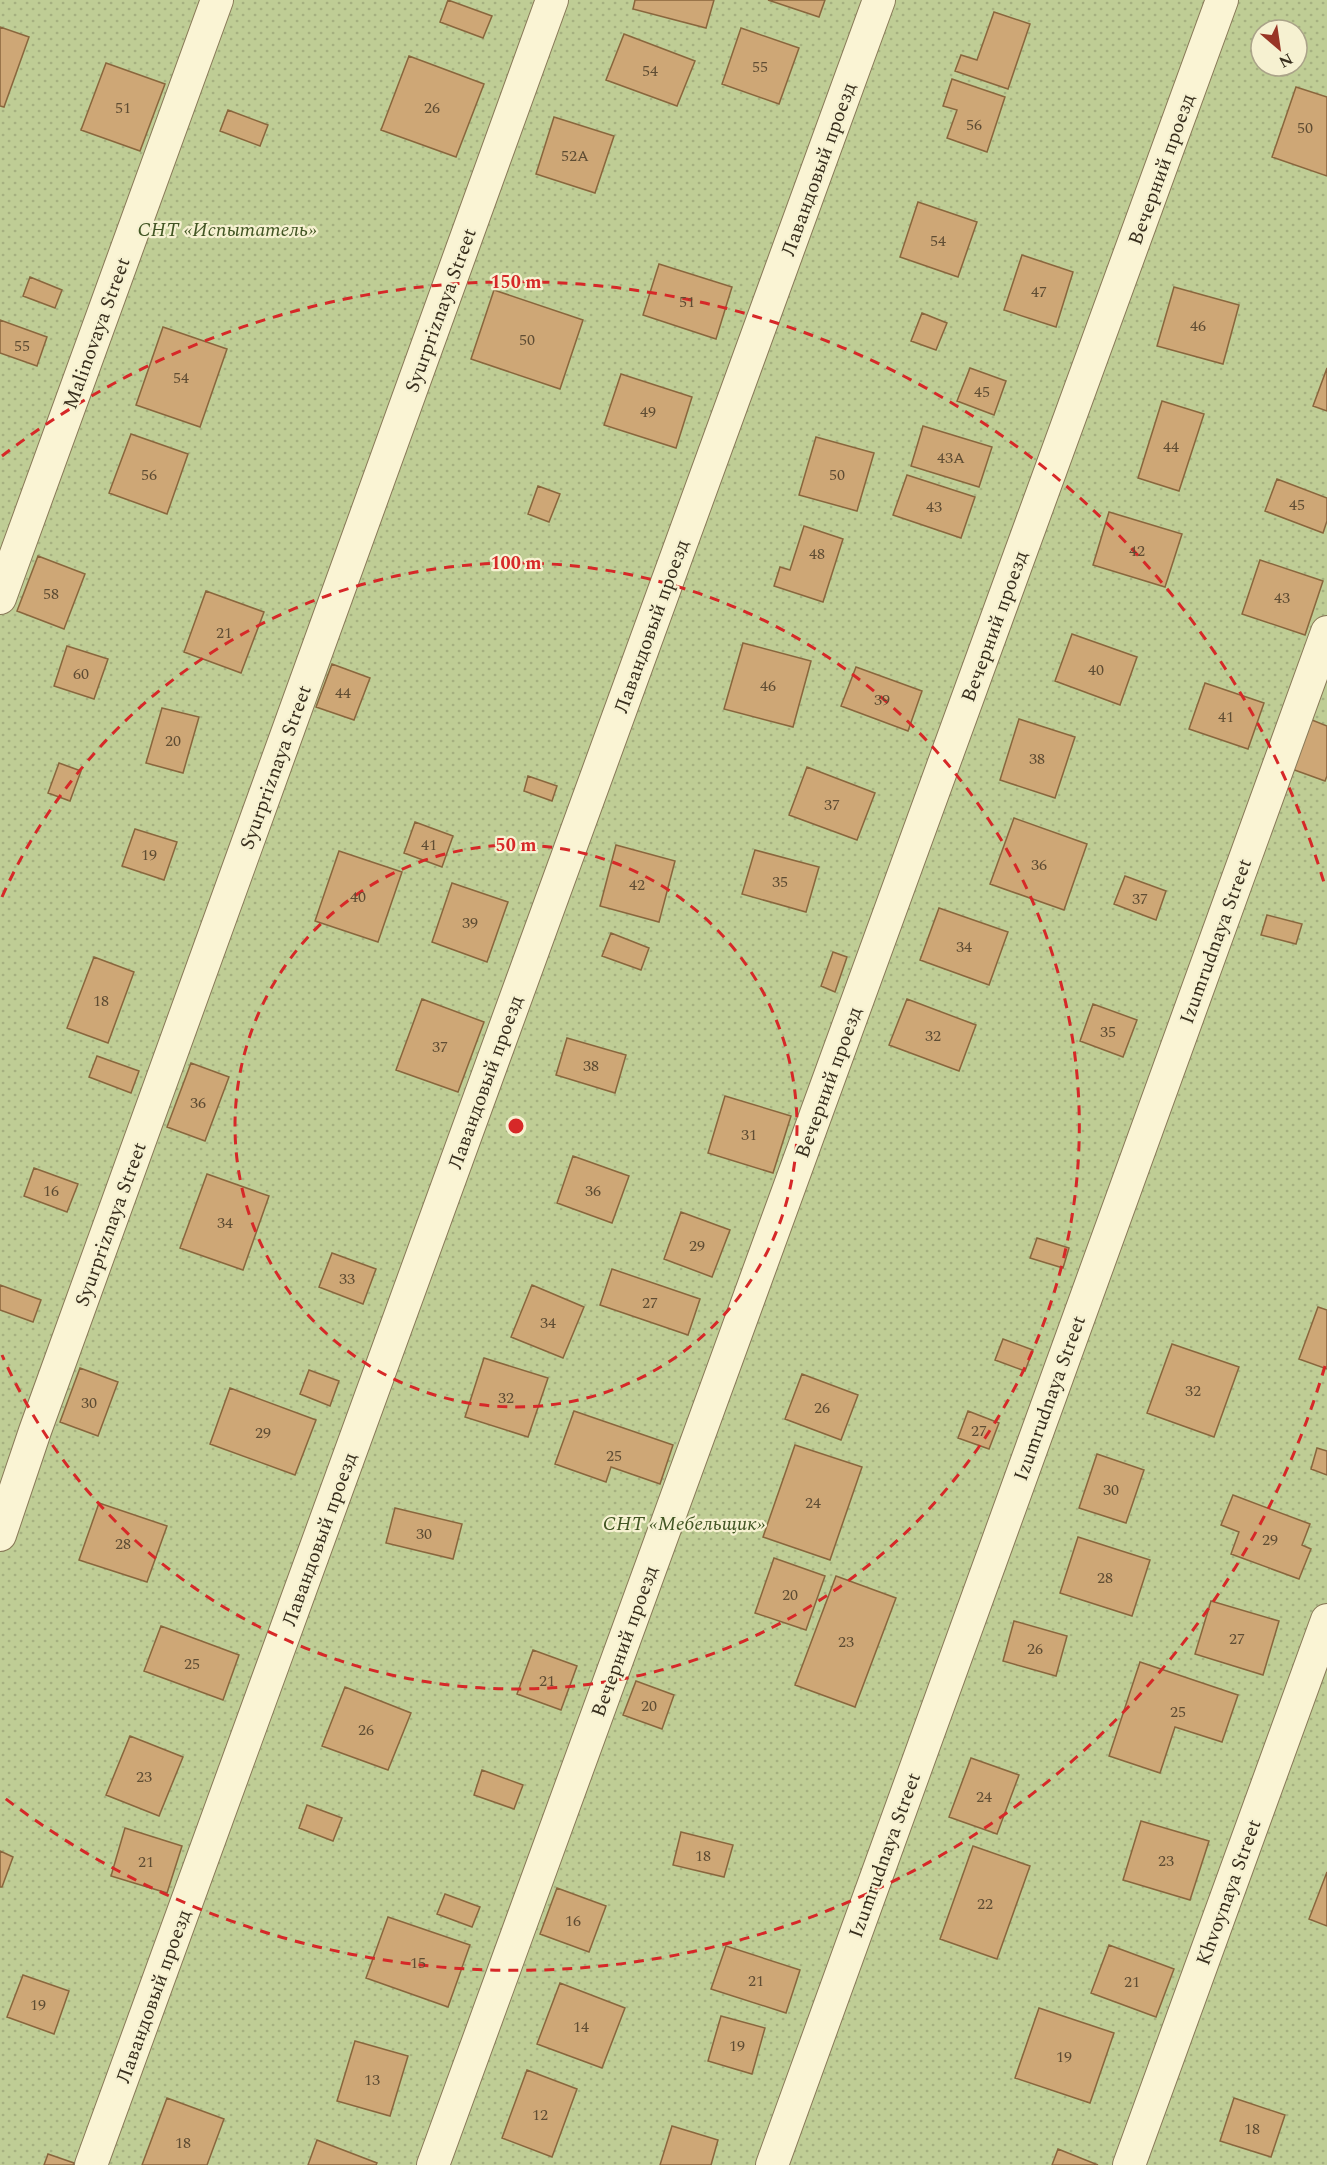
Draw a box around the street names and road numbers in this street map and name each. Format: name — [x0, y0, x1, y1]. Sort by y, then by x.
street label: Лавандовый проезд — [774, 78, 864, 260]
street label: Вечерний проезд — [1121, 89, 1203, 249]
street label: Syurpriznaya Street — [397, 224, 485, 397]
street label: Malinovaya Street — [56, 253, 138, 413]
street label: Лавандовый проезд — [607, 535, 697, 717]
street label: Вечерний проезд — [954, 546, 1036, 706]
street label: Syurpriznaya Street — [232, 681, 320, 854]
street label: Izumrudnaya Street — [1172, 854, 1260, 1028]
street label: Лавандовый проезд — [441, 991, 531, 1173]
street label: Вечерний проезд — [788, 1002, 870, 1162]
street label: Syurpriznaya Street — [67, 1138, 155, 1311]
street label: Izumrudnaya Street — [1006, 1311, 1094, 1485]
street label: Лавандовый проезд — [275, 1448, 365, 1630]
street label: Вечерний проезд — [584, 1561, 666, 1721]
street label: Izumrudnaya Street — [841, 1768, 929, 1942]
street label: Khvoynaya Street — [1189, 1815, 1269, 1970]
street label: Лавандовый проезд — [109, 1905, 199, 2087]

